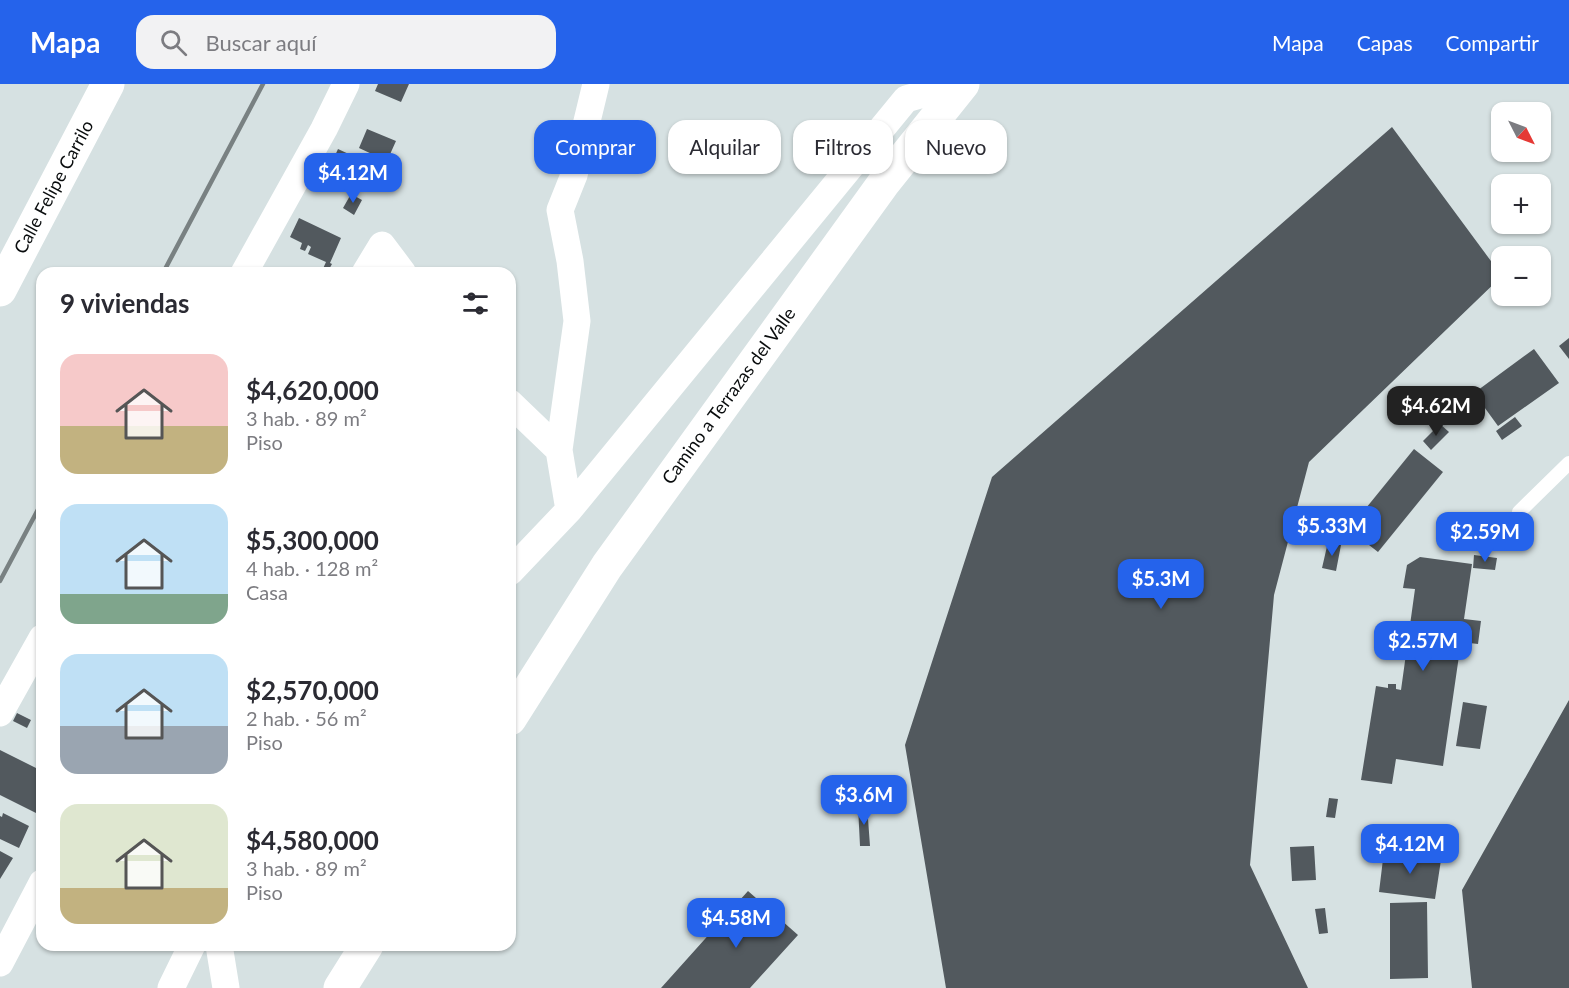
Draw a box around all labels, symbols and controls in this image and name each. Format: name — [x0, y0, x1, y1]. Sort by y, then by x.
search box — [136, 15, 556, 69]
text: Mapa — [30, 25, 100, 59]
icon: search — [157, 26, 190, 59]
text: Buscar aquí — [205, 29, 317, 56]
text: Mapa — [1272, 30, 1324, 55]
text: Capas — [1357, 30, 1413, 55]
text: Compartir — [1446, 30, 1539, 55]
north arrow — [1491, 102, 1551, 162]
map controls — [1491, 102, 1551, 306]
street label: Calle Felipe Carrilo — [9, 116, 98, 257]
chip: Comprar — [534, 120, 656, 174]
chip: Alquilar — [668, 120, 781, 174]
chip: Filtros — [793, 120, 893, 174]
chip: Nuevo — [905, 120, 1007, 174]
pin: $4.12M — [304, 153, 402, 204]
text: $4.12M — [318, 160, 388, 184]
button: + — [1491, 174, 1551, 234]
button: − — [1491, 246, 1551, 306]
text: 9 viviendas — [60, 287, 189, 319]
icon: filters — [459, 287, 492, 320]
street label: Camino a Terrazas del Valle — [657, 303, 800, 488]
text: $4,620,000 — [246, 374, 379, 406]
icon: home — [108, 378, 180, 450]
pin: $4.62M — [1387, 386, 1485, 437]
text: $4.62M — [1401, 393, 1471, 417]
text: 3 hab. · 89 m² — [246, 406, 367, 430]
text: Piso — [246, 430, 283, 454]
pin: $5.33M — [1283, 506, 1381, 557]
pin: $2.59M — [1436, 512, 1534, 563]
text: $5.33M — [1297, 513, 1367, 537]
text: $2.59M — [1450, 519, 1520, 543]
text: $5,300,000 — [246, 524, 379, 556]
icon: home — [108, 528, 180, 600]
text: 4 hab. · 128 m² — [246, 556, 378, 580]
pin: $5.3M — [1119, 559, 1203, 610]
text: $5.3M — [1132, 566, 1190, 590]
text: Casa — [246, 580, 288, 604]
pin: $2.57M — [1374, 621, 1472, 672]
text: $2.57M — [1388, 628, 1458, 652]
text: $2,570,000 — [246, 674, 379, 706]
icon: home — [108, 678, 180, 750]
text: 2 hab. · 56 m² — [246, 706, 367, 730]
text: Piso — [246, 730, 283, 754]
pin: $3.6M — [822, 775, 906, 826]
text: $3.6M — [835, 782, 893, 806]
text: $4,580,000 — [246, 824, 379, 856]
pin: $4.12M — [1361, 824, 1459, 875]
icon: home — [108, 828, 180, 900]
text: $4.12M — [1375, 831, 1445, 855]
text: 3 hab. · 89 m² — [246, 856, 367, 880]
text: Piso — [246, 880, 283, 904]
pin: $4.58M — [687, 898, 785, 949]
text: $4.58M — [701, 905, 771, 929]

